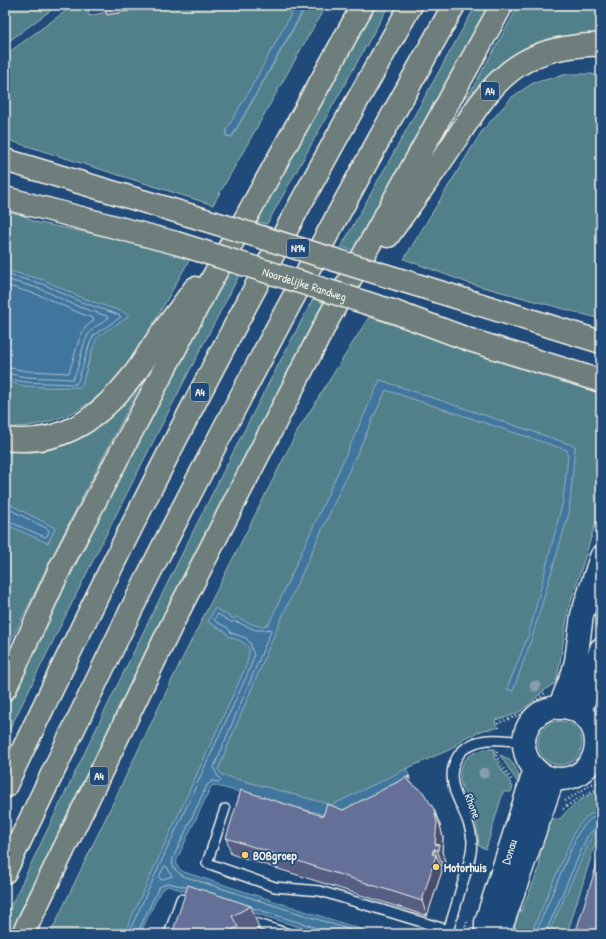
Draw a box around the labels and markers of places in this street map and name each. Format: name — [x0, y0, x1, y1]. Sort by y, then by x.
place label: BOBgroep — [253, 847, 297, 865]
marker: BOBgroep — [240, 850, 250, 860]
place label: Motorhuis — [444, 859, 487, 876]
marker: Motorhuis — [431, 862, 441, 872]

